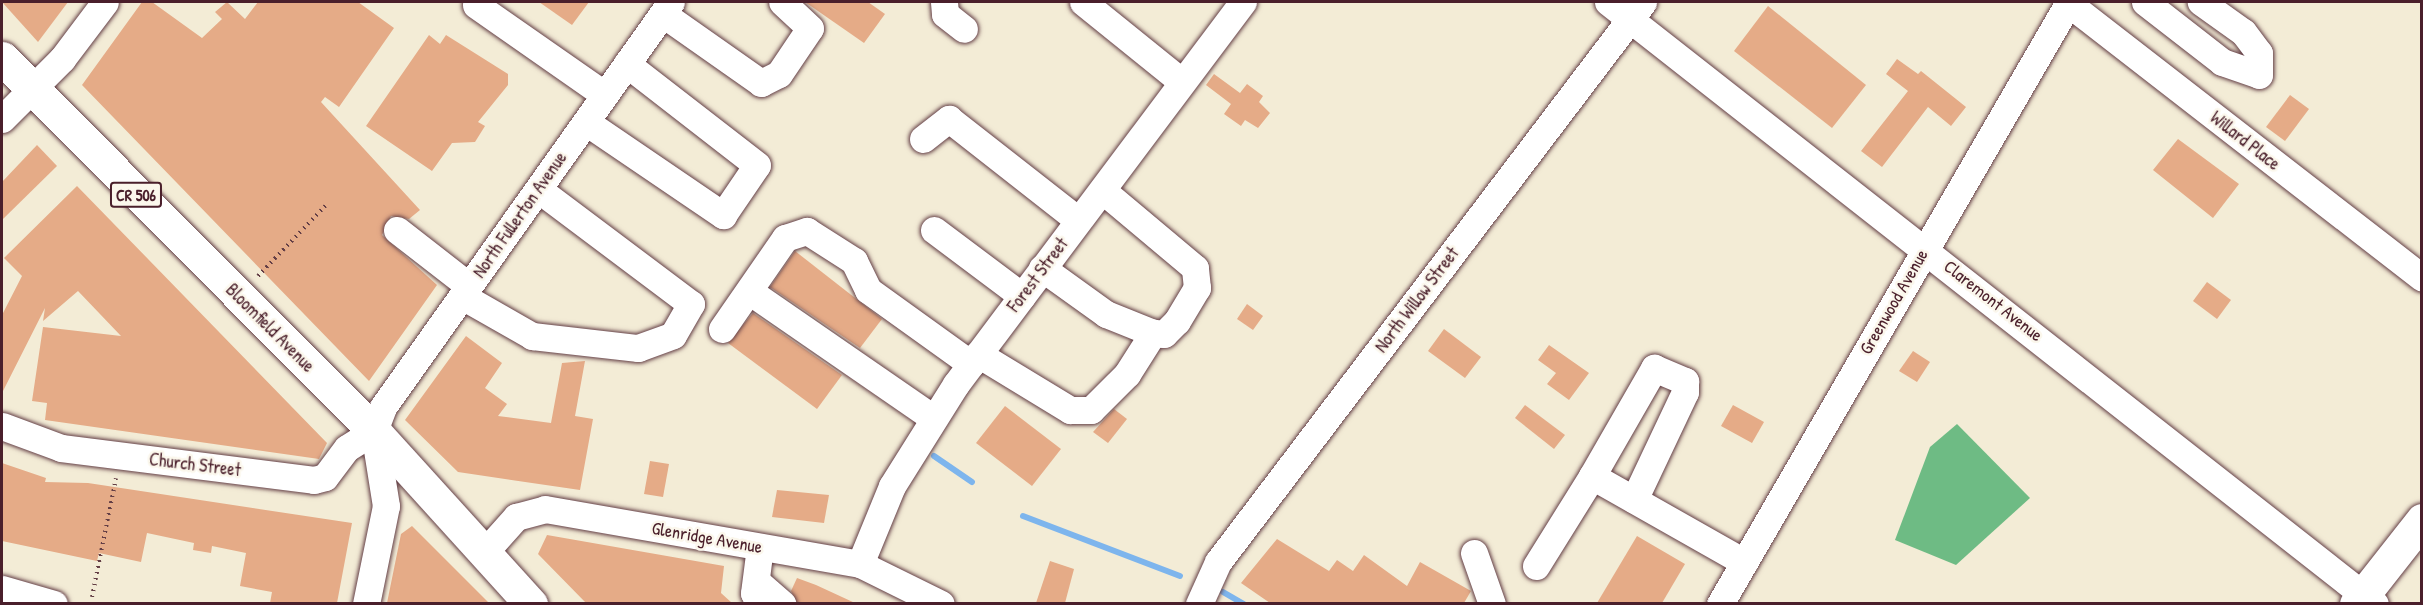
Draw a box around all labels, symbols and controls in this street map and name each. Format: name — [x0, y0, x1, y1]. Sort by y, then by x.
street label: Willard Place — [2206, 107, 2284, 175]
street label: North Fullerton Avenue — [468, 148, 572, 282]
road number: CR 506 — [109, 182, 163, 208]
street label: Forest Street — [1003, 234, 1073, 316]
street label: North Willow Street — [1370, 243, 1464, 357]
street label: Greenwood Avenue — [1855, 246, 1933, 358]
street label: Claremont Avenue — [1939, 256, 2047, 346]
street label: Bloomfield Avenue — [221, 279, 319, 377]
street label: Church Street — [148, 449, 242, 481]
street label: Glenridge Avenue — [650, 518, 764, 558]

